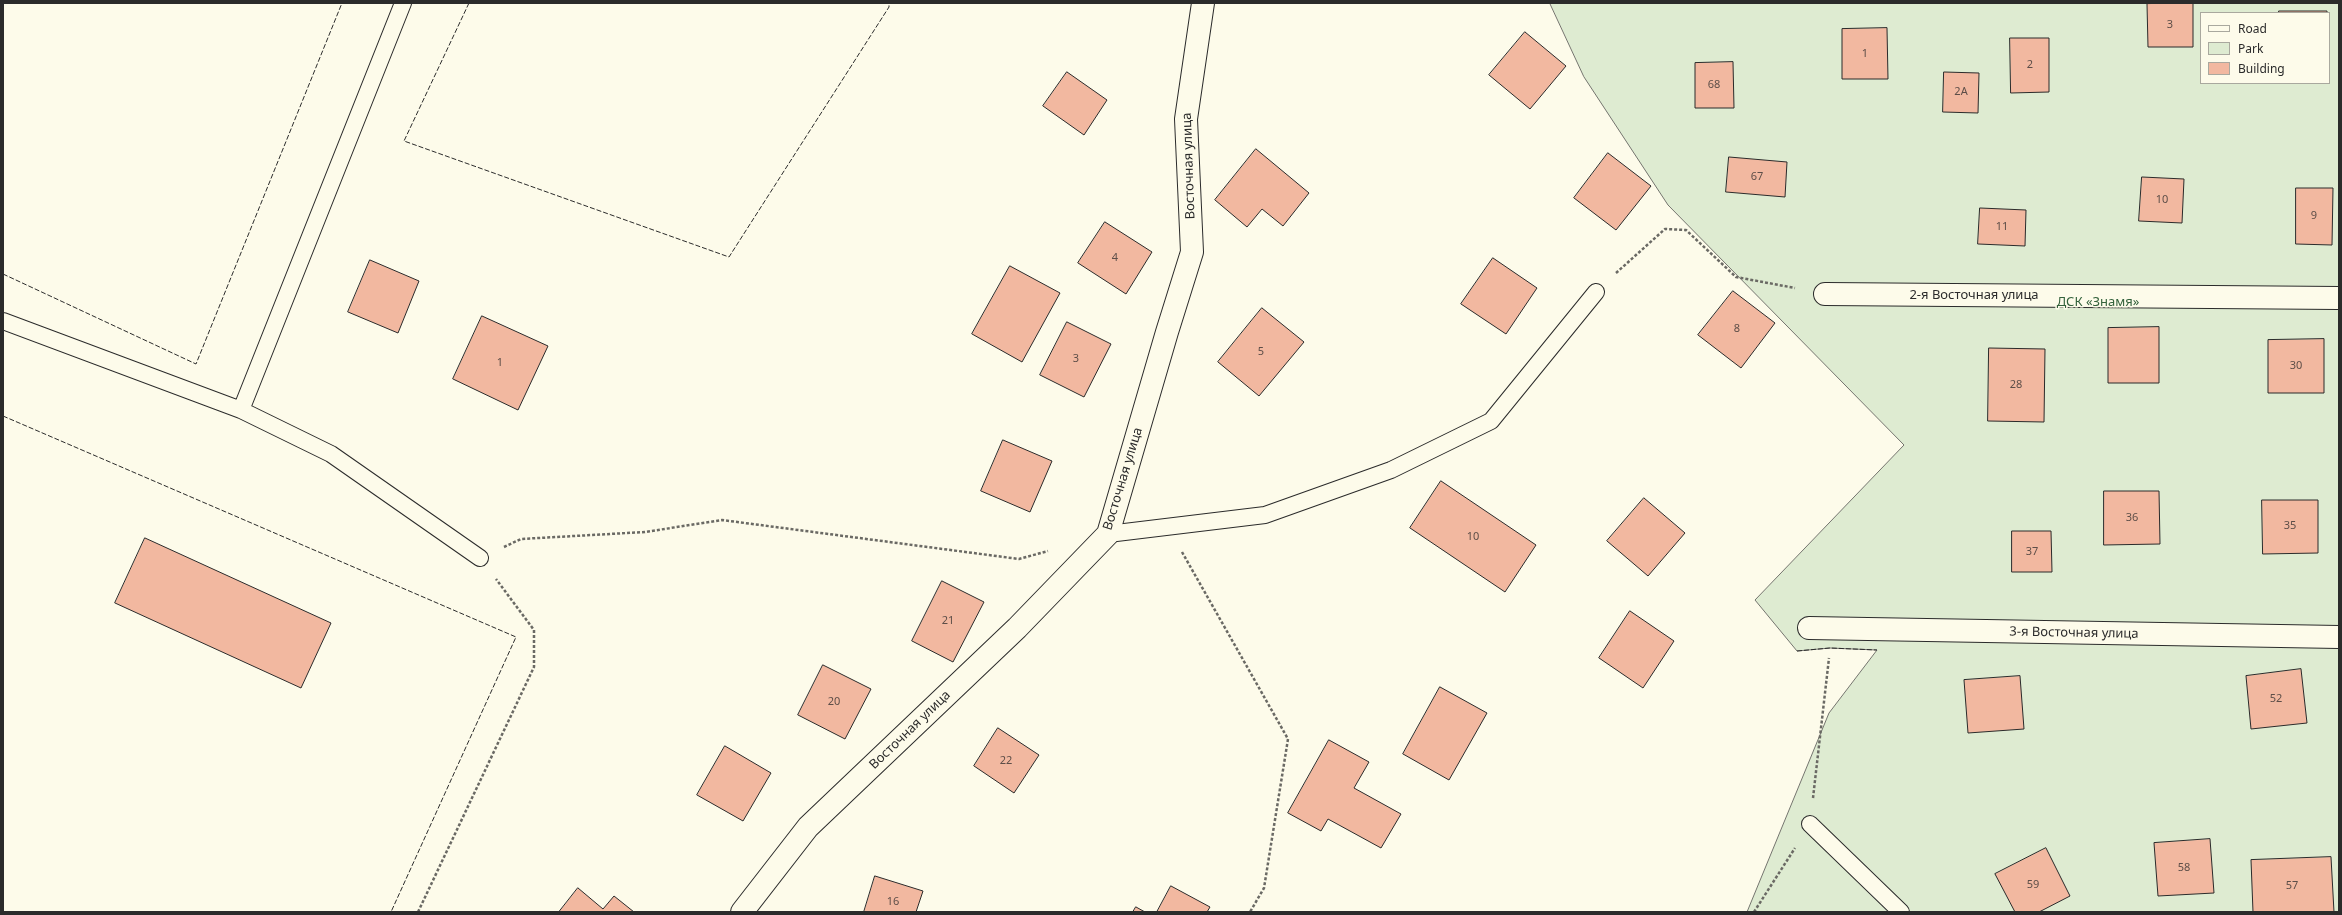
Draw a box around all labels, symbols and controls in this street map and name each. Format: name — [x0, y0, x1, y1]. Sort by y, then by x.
legend — [2200, 12, 2330, 84]
house number: 3 — [2167, 18, 2173, 32]
text: Road — [2238, 20, 2267, 37]
text: Park — [2238, 40, 2263, 57]
house number: 1 — [1862, 47, 1868, 61]
house number: 2 — [2027, 58, 2033, 72]
text: Building — [2238, 60, 2285, 77]
house number: 68 — [1708, 78, 1720, 92]
house number: 2А — [1954, 85, 1968, 99]
street label: Восточная улица — [1179, 112, 1199, 220]
house number: 67 — [1751, 170, 1763, 184]
house number: 10 — [2156, 193, 2168, 207]
house number: 9 — [2311, 209, 2317, 223]
house number: 11 — [1996, 220, 2008, 234]
house number: 4 — [1112, 251, 1118, 265]
street label: 2-я Восточная улица — [1909, 287, 2039, 303]
park label: ДСК «Знамя» — [2057, 294, 2139, 310]
house number: 8 — [1734, 322, 1740, 336]
house number: 5 — [1258, 345, 1264, 359]
house number: 3 — [1073, 352, 1079, 366]
house number: 1 — [497, 356, 503, 370]
house number: 30 — [2290, 359, 2302, 373]
house number: 28 — [2010, 378, 2022, 392]
street label: Восточная улица — [1100, 426, 1146, 532]
house number: 36 — [2126, 511, 2138, 525]
house number: 35 — [2284, 519, 2296, 533]
house number: 10 — [1467, 530, 1479, 544]
house number: 37 — [2026, 545, 2038, 559]
house number: 21 — [942, 614, 954, 628]
street label: 3-я Восточная улица — [2009, 624, 2139, 642]
street label: Восточная улица — [866, 687, 954, 773]
house number: 52 — [2270, 692, 2282, 706]
house number: 20 — [828, 695, 840, 709]
house number: 22 — [1000, 754, 1012, 768]
house number: 58 — [2178, 861, 2190, 875]
house number: 59 — [2027, 878, 2039, 892]
house number: 57 — [2286, 879, 2298, 893]
house number: 16 — [887, 895, 899, 909]

